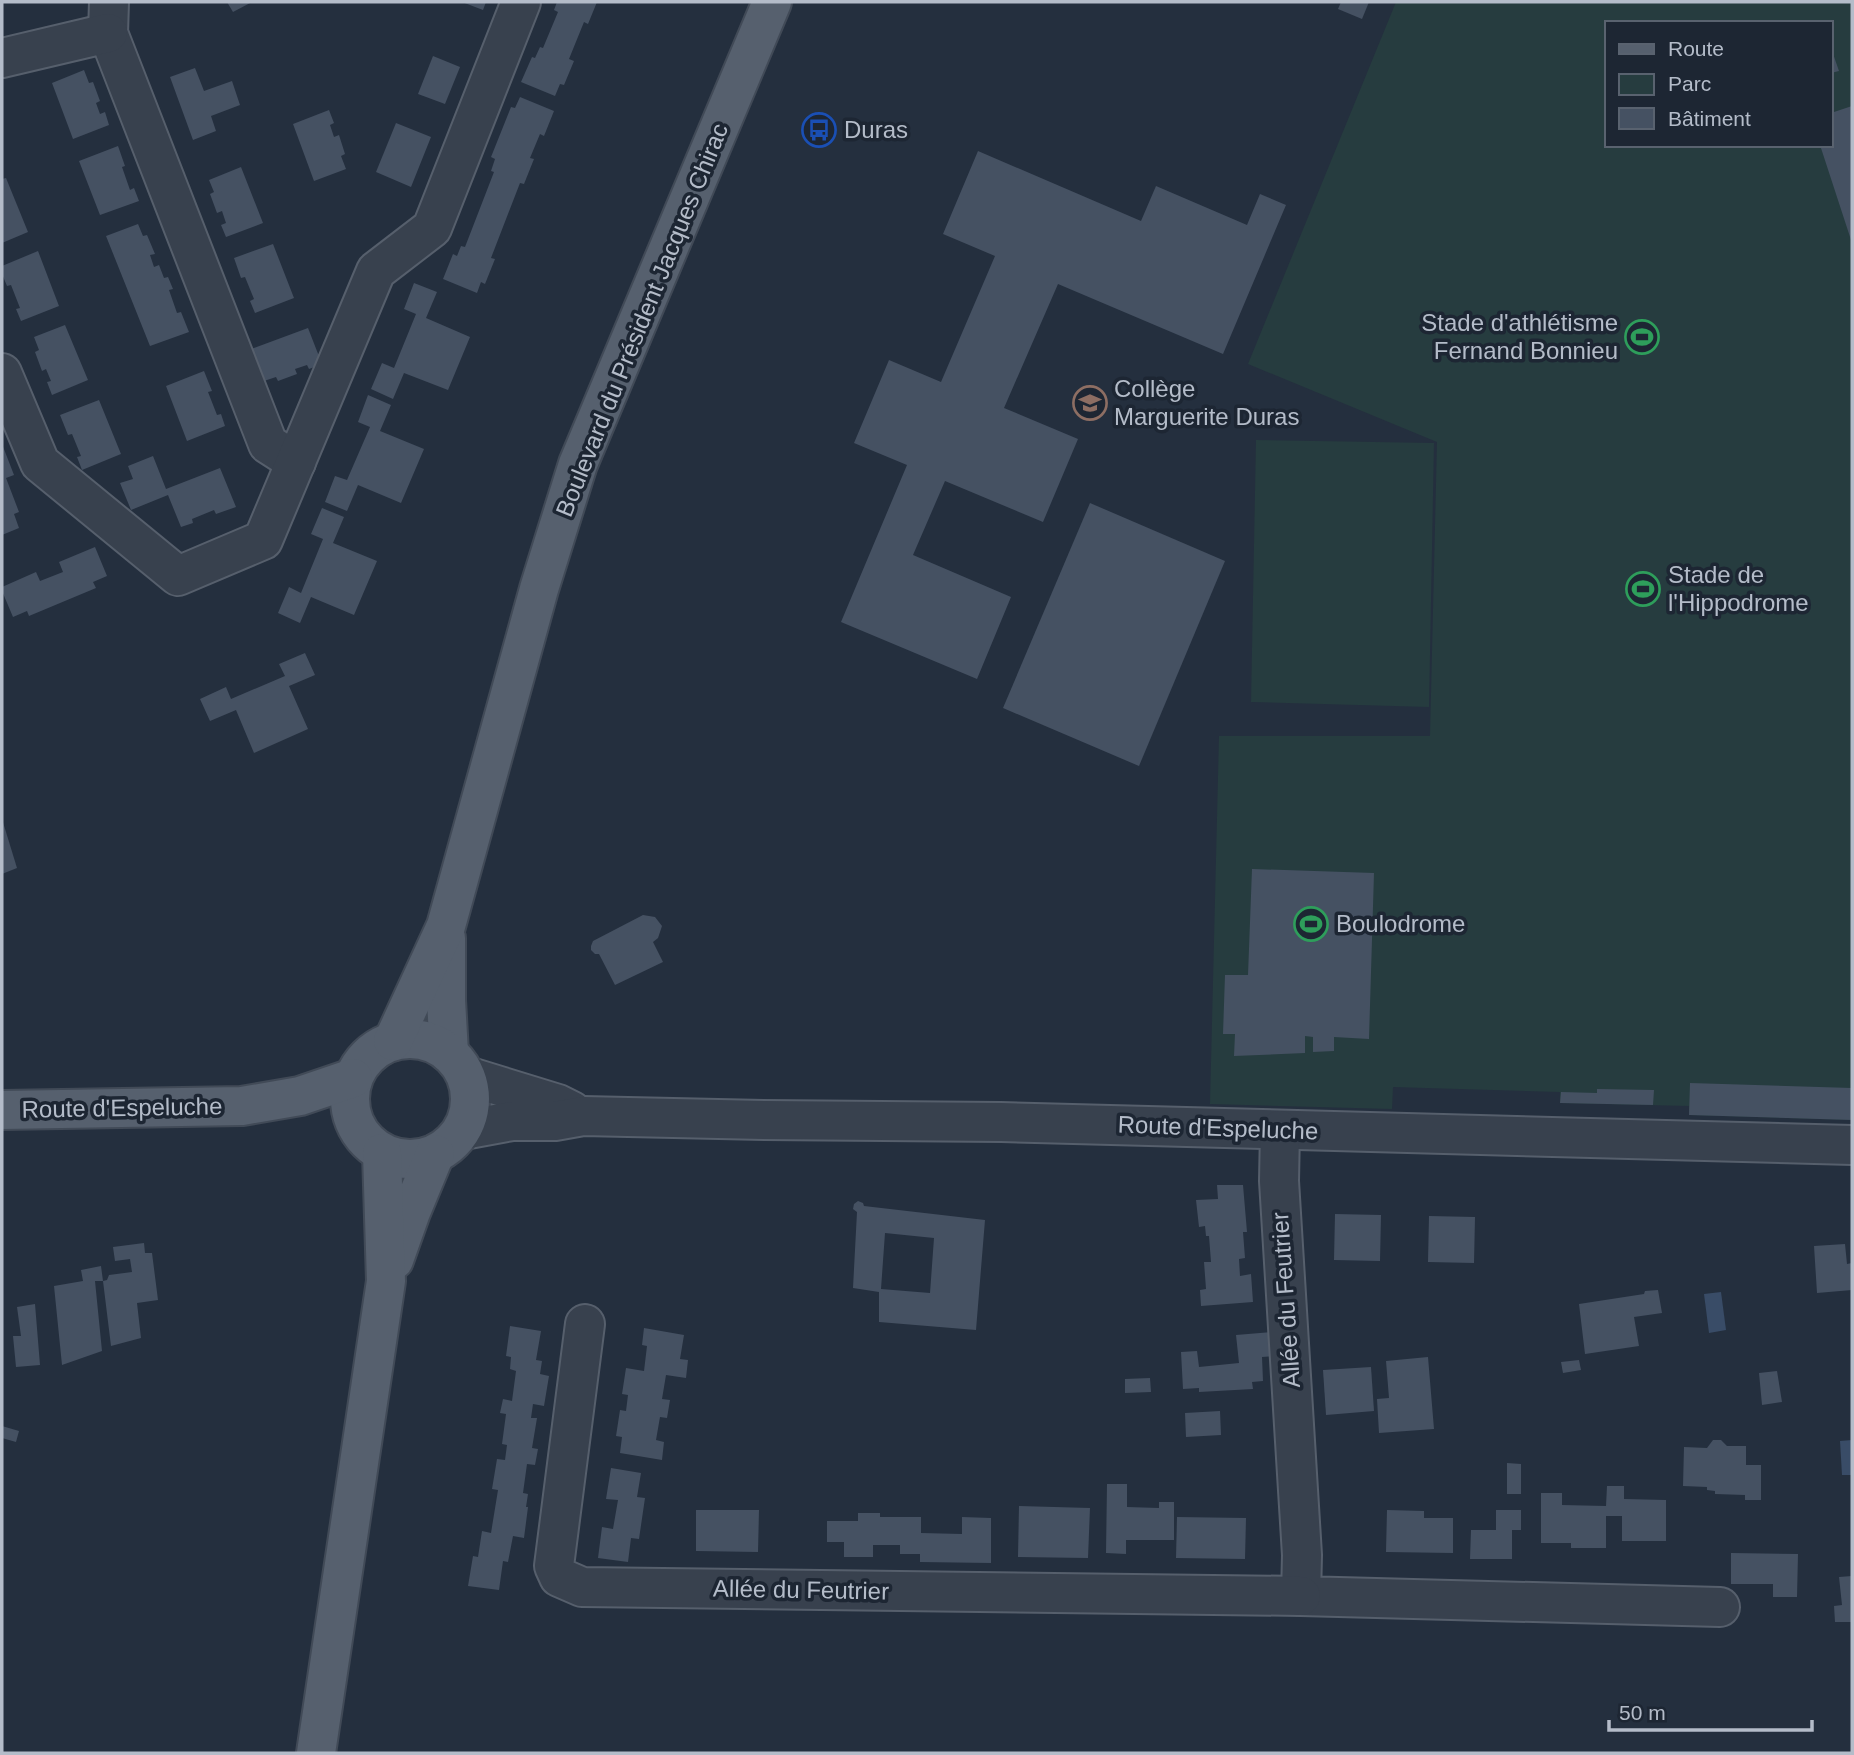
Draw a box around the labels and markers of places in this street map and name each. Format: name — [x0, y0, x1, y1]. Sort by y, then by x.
bus stop icon: Duras — [800, 111, 838, 149]
place label: Duras — [844, 116, 908, 143]
place label: Stade d'athlétisme Fernand Bonnieu — [1421, 309, 1618, 364]
sports icon: Stade d'athlétisme Fernand Bonnieu — [1623, 318, 1661, 356]
place label: Collège Marguerite Duras — [1114, 375, 1299, 430]
school or university icon: Collège Marguerite Duras — [1071, 384, 1109, 422]
place label: Stade de l'Hippodrome — [1668, 561, 1809, 616]
sports icon: Stade de l'Hippodrome — [1624, 570, 1662, 608]
sports icon: Boulodrome — [1292, 905, 1330, 943]
place label: Boulodrome — [1336, 910, 1465, 937]

